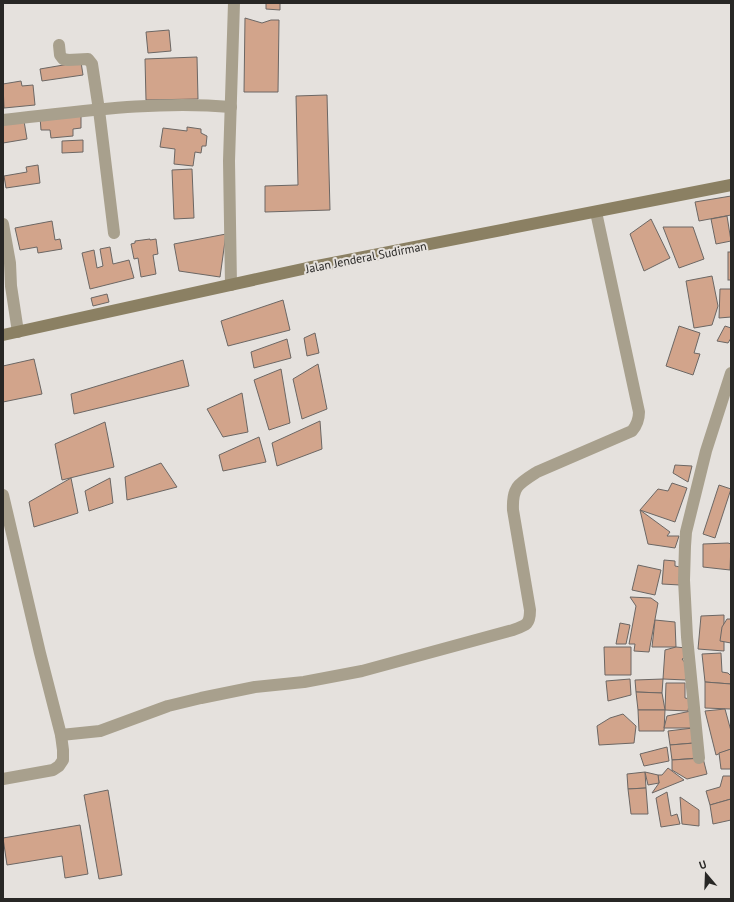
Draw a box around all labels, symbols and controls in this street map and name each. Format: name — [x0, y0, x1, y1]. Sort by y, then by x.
street label: Jalan Jenderal Sudirman — [303, 238, 428, 276]
north arrow — [686, 854, 726, 894]
text: U — [697, 857, 708, 872]

